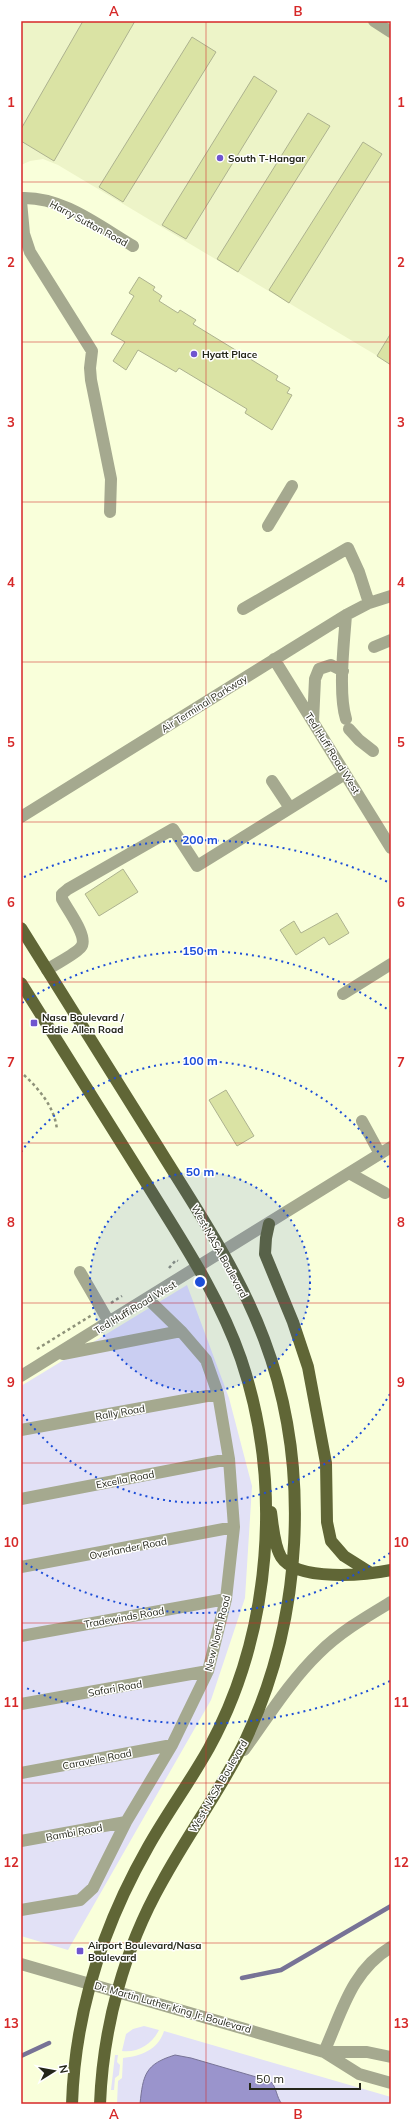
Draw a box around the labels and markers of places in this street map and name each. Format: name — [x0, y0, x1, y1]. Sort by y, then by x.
place label: South T-Hangar — [228, 152, 305, 165]
marker: South T-Hangar — [215, 153, 225, 163]
place label: Hyatt Place — [202, 348, 258, 361]
marker: Hyatt Place — [189, 349, 199, 359]
place label: Nasa Boulevard / Eddie Allen Road — [42, 1011, 125, 1036]
marker: Nasa Boulevard / Eddie Allen Road — [29, 1018, 39, 1028]
centre of rings — [193, 1275, 207, 1289]
place label: Airport Boulevard/Nasa Boulevard — [88, 1939, 201, 1964]
marker: Airport Boulevard/Nasa Boulevard — [75, 1946, 85, 1956]

